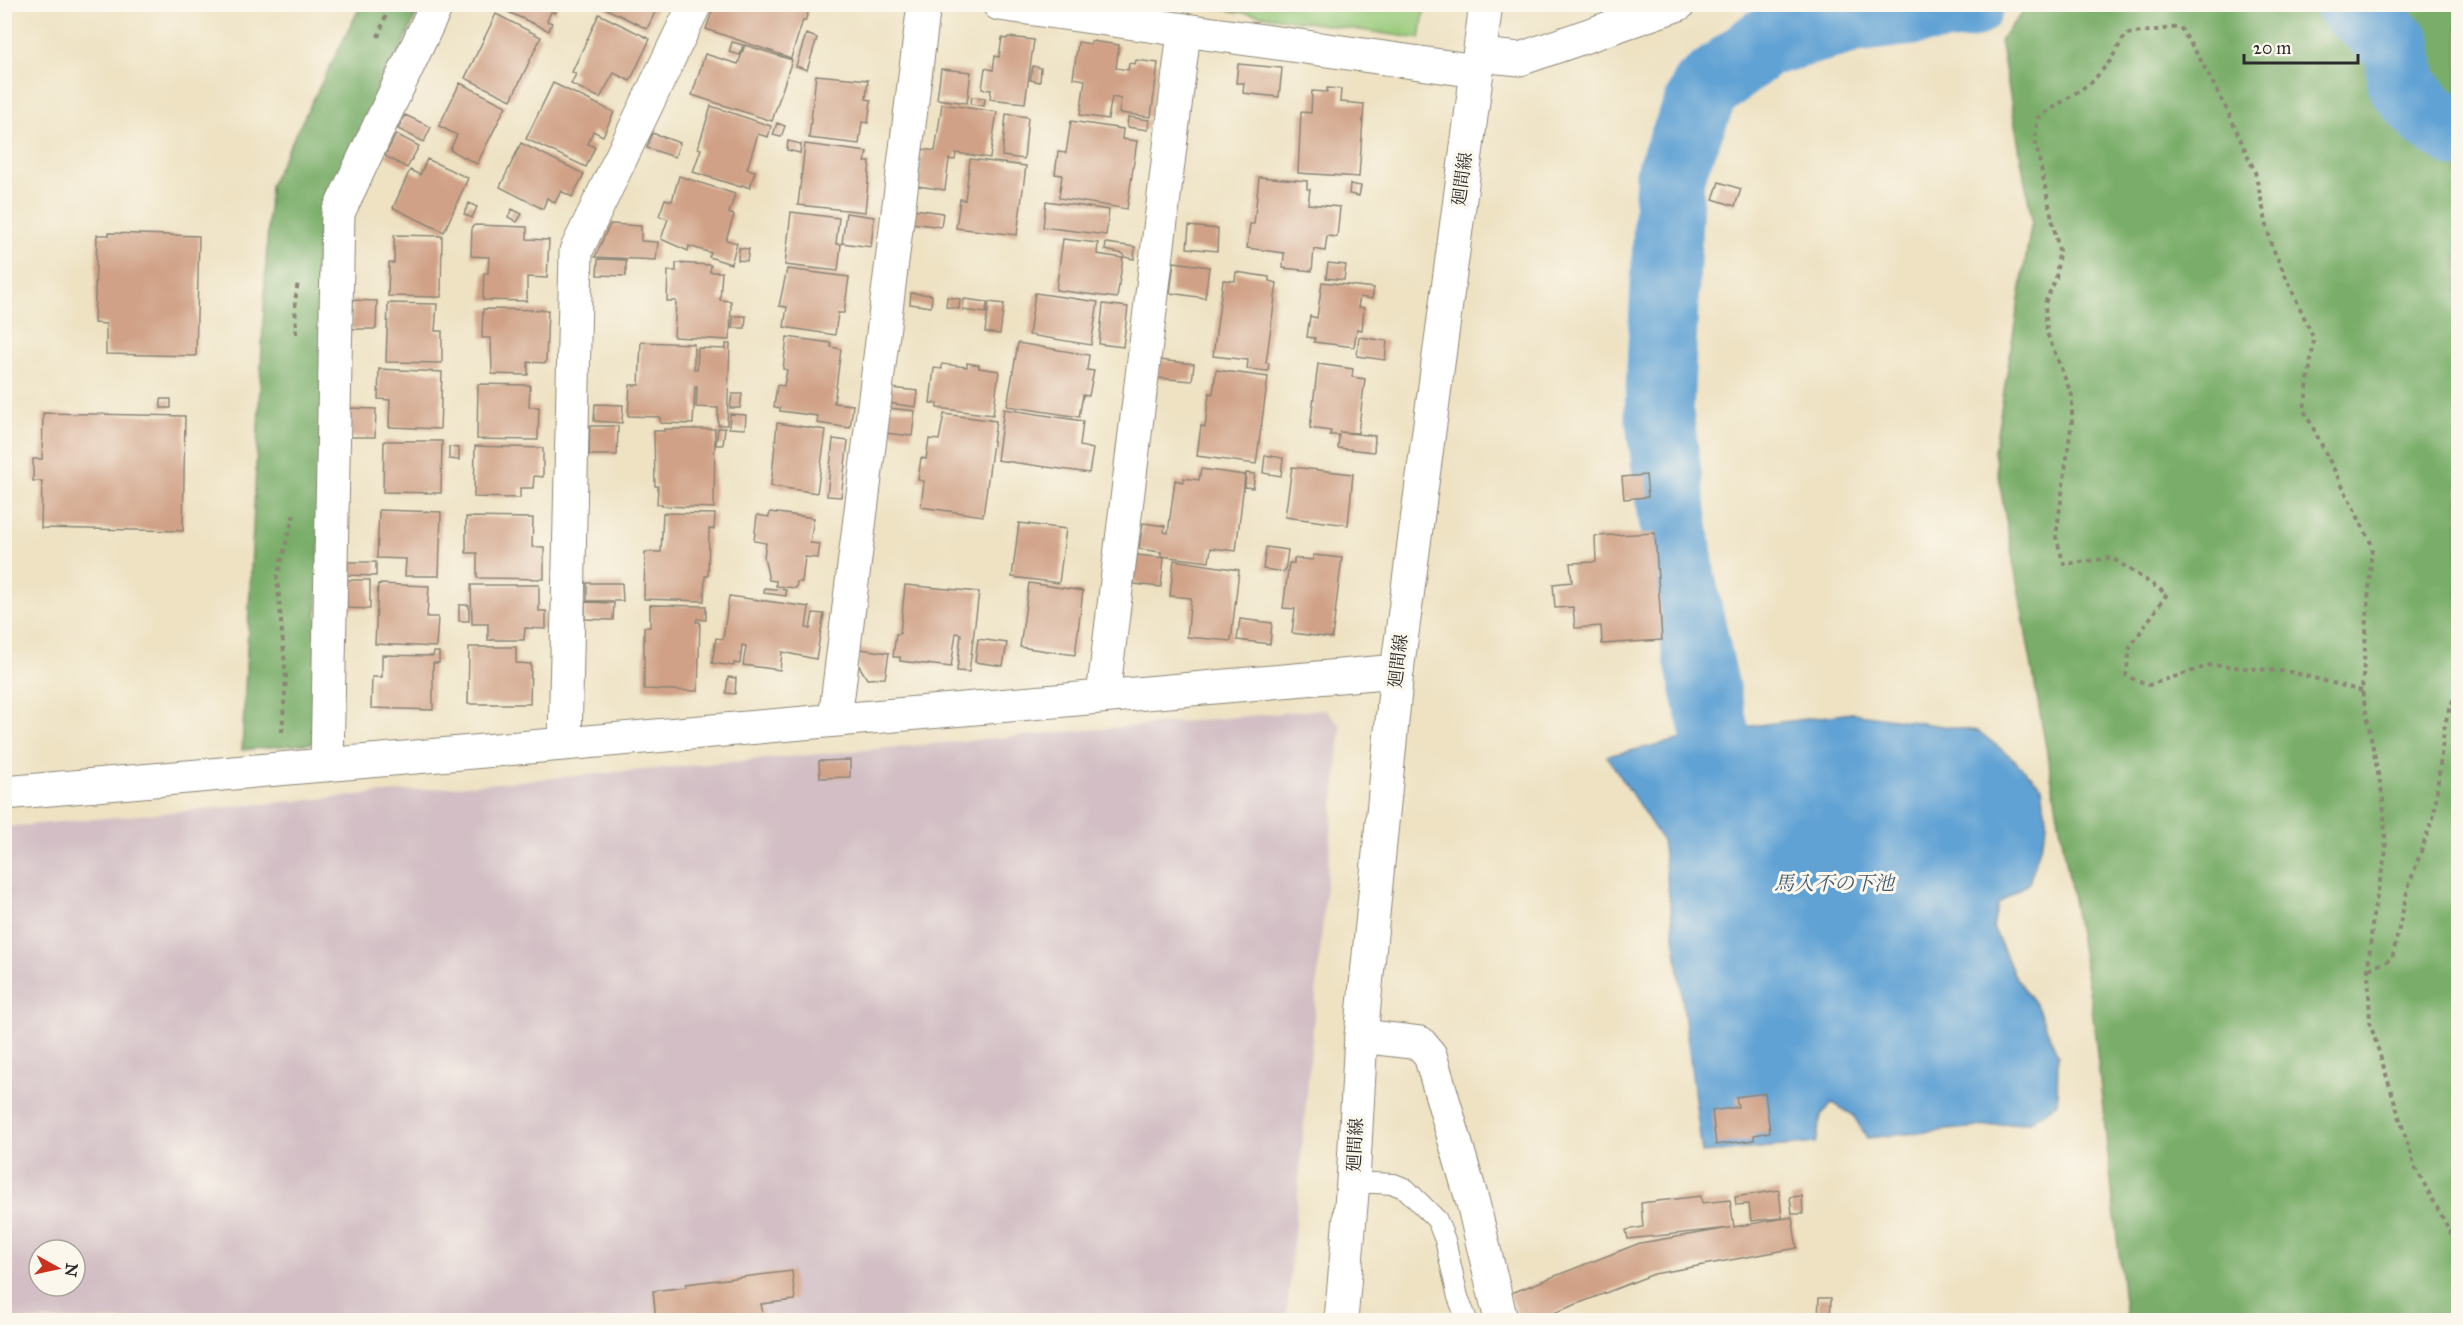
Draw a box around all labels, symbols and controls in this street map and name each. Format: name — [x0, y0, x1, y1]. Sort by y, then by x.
scale bar — [2244, 27, 2358, 65]
text: 20 m — [2253, 37, 2291, 59]
street label: 廻間線 — [1447, 151, 1477, 207]
street label: 廻間線 — [1384, 633, 1412, 689]
water label: 馬入不の下池 — [1774, 871, 1896, 895]
street label: 廻間線 — [1343, 1117, 1367, 1173]
north arrow — [27, 1238, 87, 1298]
text: N — [61, 1262, 82, 1278]

